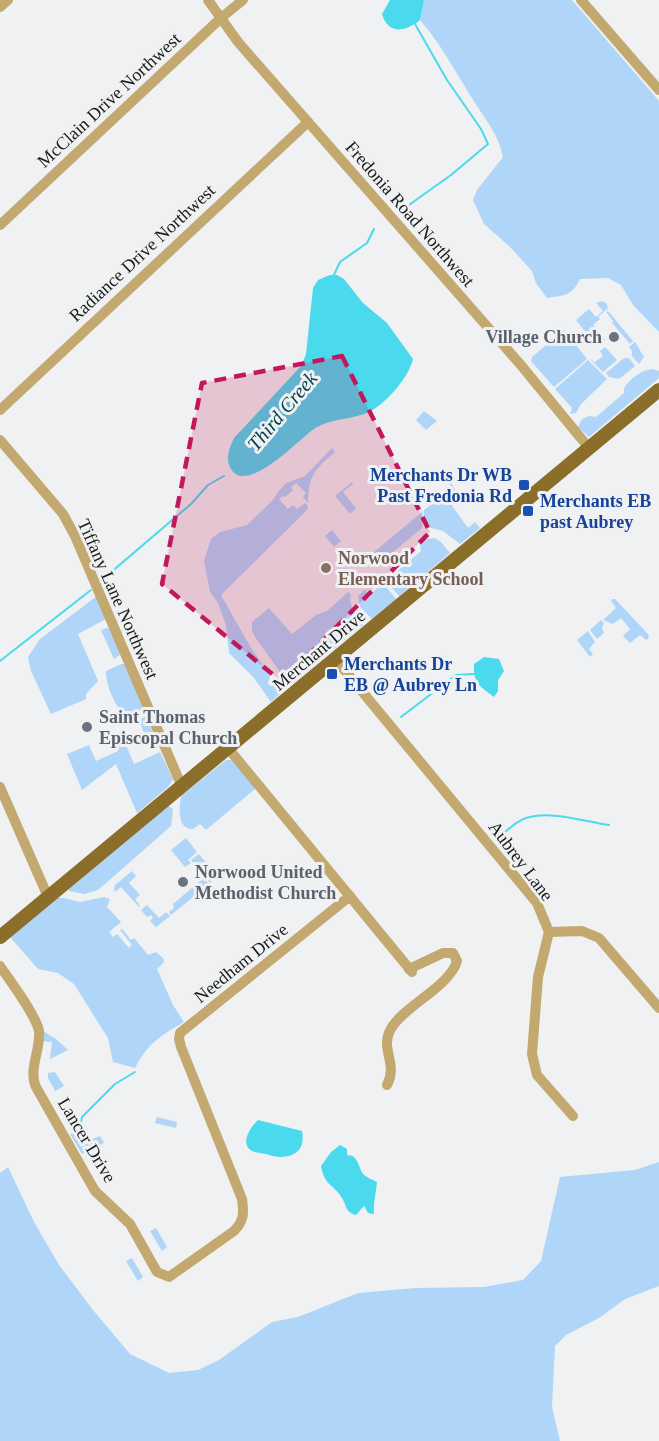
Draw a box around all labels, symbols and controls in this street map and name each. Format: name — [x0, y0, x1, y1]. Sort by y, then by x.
street label: McClain Drive Northwest — [33, 29, 185, 171]
street label: Fredonia Road Northwest — [341, 137, 479, 291]
street label: Radiance Drive Northwest — [65, 180, 219, 326]
place label: Village Church — [485, 327, 602, 347]
marker: Village Church — [607, 330, 621, 344]
water label: Third Creek — [243, 366, 322, 455]
place label: Merchants Dr WB Past Fredonia Rd — [370, 465, 512, 506]
marker: Merchants Dr WB Past Fredonia Rd — [517, 478, 531, 492]
place label: Merchants EB past Aubrey — [540, 491, 651, 532]
marker: Merchants EB past Aubrey — [521, 504, 535, 518]
street label: Tiffany Lane Northwest — [74, 516, 162, 682]
place label: Norwood Elementary School — [338, 548, 484, 589]
marker: Norwood Elementary School — [319, 561, 333, 575]
street label: Merchant Drive — [269, 606, 369, 694]
place label: Merchants Dr EB @ Aubrey Ln — [344, 654, 477, 695]
marker: Merchants Dr EB @ Aubrey Ln — [325, 667, 339, 681]
place label: Saint Thomas Episcopal Church — [99, 707, 237, 748]
marker: Saint Thomas Episcopal Church — [80, 720, 94, 734]
street label: Aubrey Lane — [485, 817, 557, 905]
place label: Norwood United Methodist Church — [195, 862, 336, 903]
marker: Norwood United Methodist Church — [176, 875, 190, 889]
street label: Needham Drive — [190, 919, 292, 1007]
street label: Lancer Drive — [54, 1094, 120, 1186]

